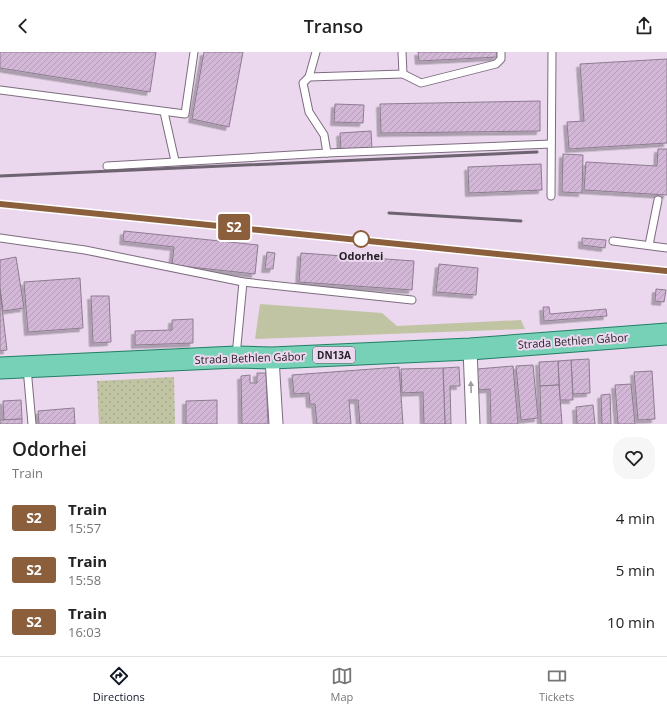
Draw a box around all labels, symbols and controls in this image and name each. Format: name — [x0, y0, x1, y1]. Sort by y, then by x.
text: Transo — [304, 14, 363, 38]
icon: back — [12, 15, 34, 37]
icon: share — [633, 15, 655, 37]
line badge: S2 — [216, 214, 252, 240]
text: S2 — [226, 217, 242, 236]
marker: Odorhei — [352, 230, 370, 248]
place label: Odorhei — [339, 248, 383, 263]
street label: Strada Bethlen Gábor — [517, 329, 629, 352]
road number: DN13A — [313, 347, 355, 363]
street label: Strada Bethlen Gábor — [194, 348, 306, 367]
one-way arrow — [468, 381, 475, 393]
text: Odorhei — [12, 436, 87, 462]
button: heart — [613, 437, 655, 479]
text: Train — [12, 464, 43, 482]
text: Train — [68, 499, 107, 519]
text: S2 — [26, 508, 42, 527]
text: 4 min — [616, 508, 655, 528]
text: 15:57 — [68, 519, 101, 537]
text: Train — [68, 551, 107, 571]
text: S2 — [26, 560, 42, 579]
text: 5 min — [616, 560, 655, 580]
text: 15:58 — [68, 571, 101, 589]
text: Train — [68, 603, 107, 623]
text: S2 — [26, 612, 42, 631]
text: 10 min — [607, 612, 655, 632]
text: 16:03 — [68, 623, 101, 641]
tab: Directions — [93, 665, 145, 704]
tab: Map — [331, 665, 353, 704]
tab: Tickets — [539, 665, 574, 704]

